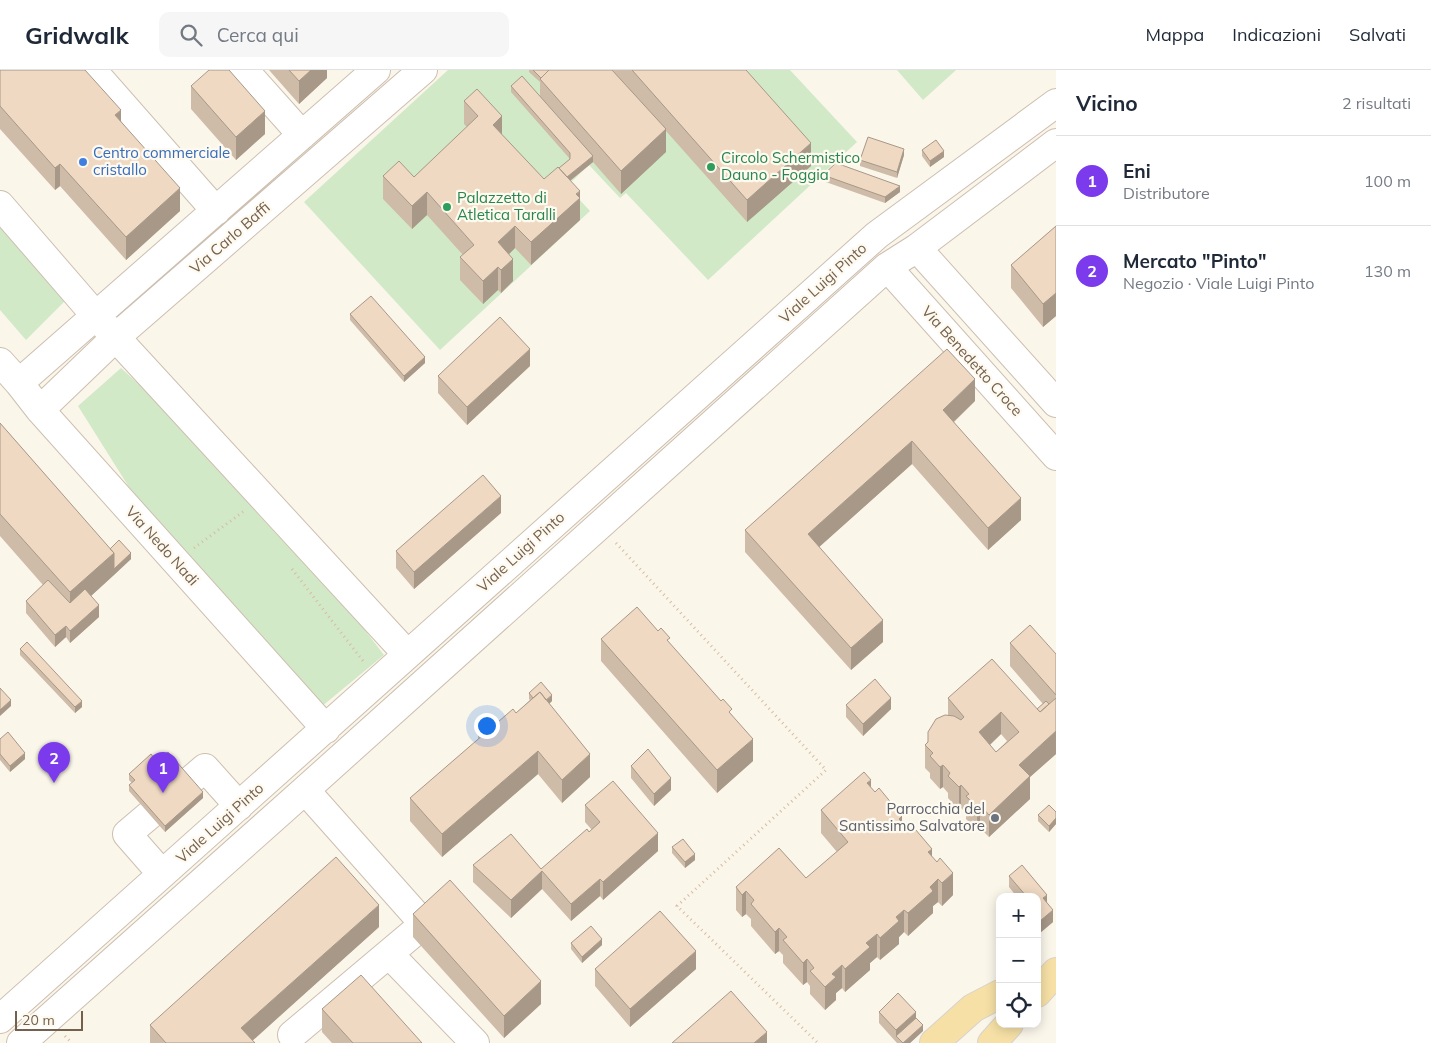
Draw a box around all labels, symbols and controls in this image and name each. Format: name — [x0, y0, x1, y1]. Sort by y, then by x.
search box — [159, 12, 509, 57]
text: Gridwalk — [25, 20, 129, 50]
icon: search — [177, 21, 205, 49]
text: Cerca qui — [217, 23, 299, 47]
text: Mappa — [1146, 23, 1204, 46]
text: Indicazioni — [1232, 23, 1321, 46]
text: Salvati — [1349, 23, 1406, 46]
text: Vicino — [1076, 90, 1138, 116]
text: 2 risultati — [1342, 93, 1411, 113]
place label: Centro commerciale cristallo — [93, 143, 230, 179]
place label: Circolo Schermistico Dauno - Foggia — [721, 148, 860, 184]
marker: Centro commerciale cristallo — [77, 156, 89, 168]
text: Eni — [1123, 159, 1151, 183]
marker: Circolo Schermistico Dauno - Foggia — [705, 161, 717, 173]
text: 1 — [1087, 171, 1097, 191]
text: 100 m — [1364, 171, 1411, 191]
text: Distributore — [1123, 183, 1210, 203]
place label: Palazzetto di Atletica Taralli — [457, 188, 556, 224]
street label: Via Carlo Baffi — [186, 198, 274, 278]
marker: Palazzetto di Atletica Taralli — [441, 201, 453, 213]
street label: Viale Luigi Pinto — [775, 238, 870, 327]
text: Mercato "Pinto" — [1123, 249, 1267, 273]
text: 2 — [1087, 261, 1097, 281]
text: 130 m — [1364, 261, 1411, 281]
text: Negozio · Viale Luigi Pinto — [1123, 273, 1314, 293]
street label: Via Benedetto Croce — [918, 302, 1027, 420]
street label: Via Nedo Nadi — [122, 502, 203, 589]
street label: Viale Luigi Pinto — [473, 507, 568, 596]
your location — [474, 713, 500, 739]
pin: 2 — [38, 742, 70, 783]
pin: 1 — [147, 752, 179, 793]
street label: Viale Luigi Pinto — [172, 778, 267, 867]
place label: Parrocchia del Santissimo Salvatore — [839, 799, 985, 835]
marker: Parrocchia del Santissimo Salvatore — [989, 812, 1001, 824]
map controls — [996, 893, 1041, 1028]
button: + — [996, 893, 1041, 938]
button: − — [996, 938, 1041, 983]
button: locate — [996, 983, 1041, 1028]
scale bar — [15, 1008, 82, 1031]
text: 20 m — [22, 1011, 55, 1029]

